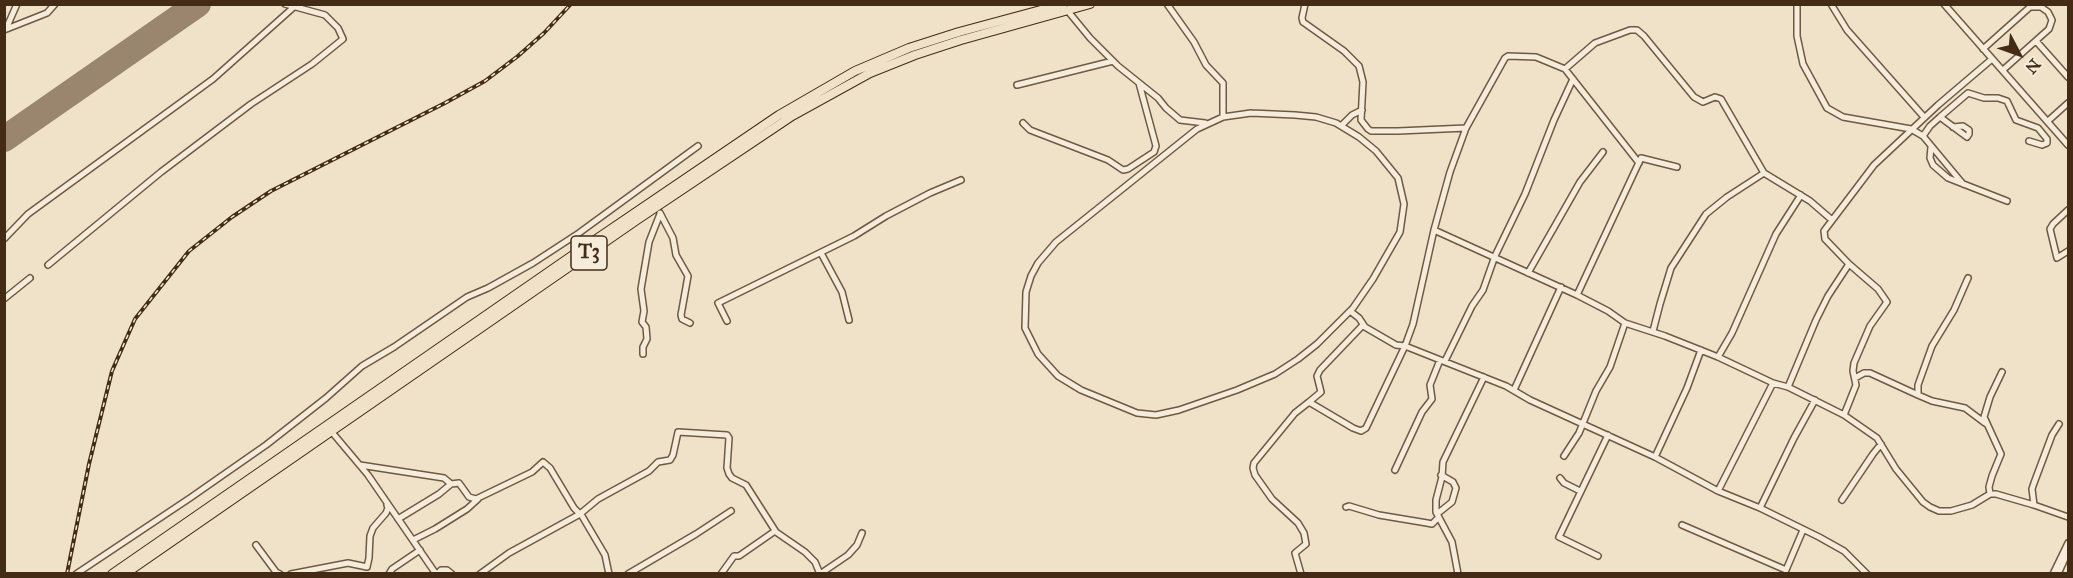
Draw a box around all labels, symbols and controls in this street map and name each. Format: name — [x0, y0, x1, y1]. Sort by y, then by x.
north arrow — [1989, 24, 2049, 84]
text: N — [2021, 55, 2045, 77]
road number: T3 — [571, 236, 607, 270]

